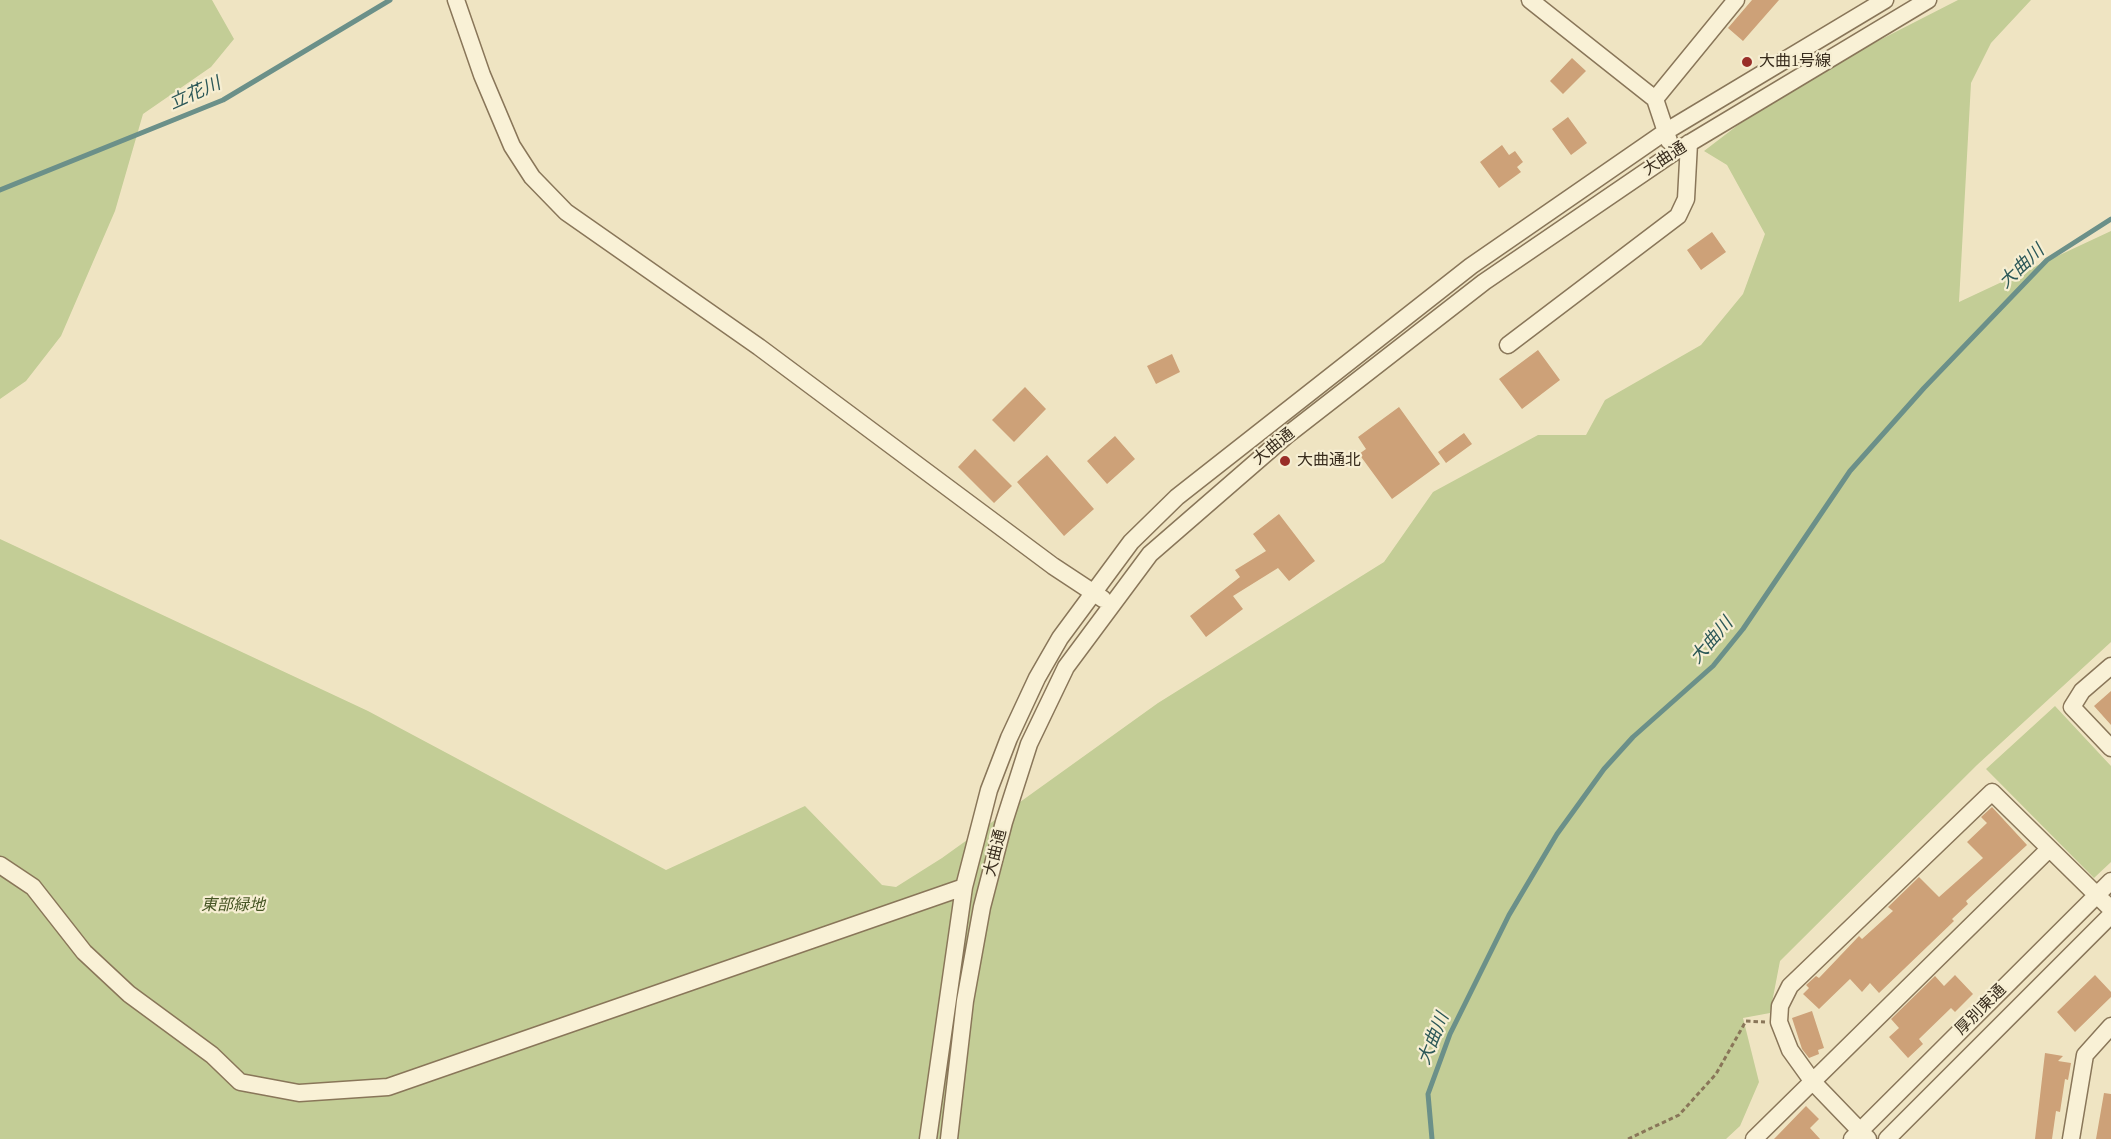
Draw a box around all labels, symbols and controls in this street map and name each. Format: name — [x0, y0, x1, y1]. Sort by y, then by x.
place label: 大曲1号線 — [1759, 52, 1831, 72]
marker: 大曲1号線 — [1740, 55, 1754, 69]
water label: 立花川 — [166, 73, 224, 115]
street label: 大曲通 — [1640, 138, 1690, 180]
water label: 大曲川 — [1995, 241, 2049, 293]
street label: 大曲通 — [1249, 424, 1299, 470]
place label: 大曲通北 — [1297, 451, 1361, 471]
marker: 大曲通北 — [1278, 454, 1292, 468]
water label: 大曲川 — [1686, 614, 1738, 668]
street label: 大曲通 — [981, 827, 1011, 879]
park label: 東部緑地 — [201, 896, 265, 916]
street label: 厚別東通 — [1952, 981, 2010, 1039]
water label: 大曲川 — [1414, 1010, 1454, 1068]

